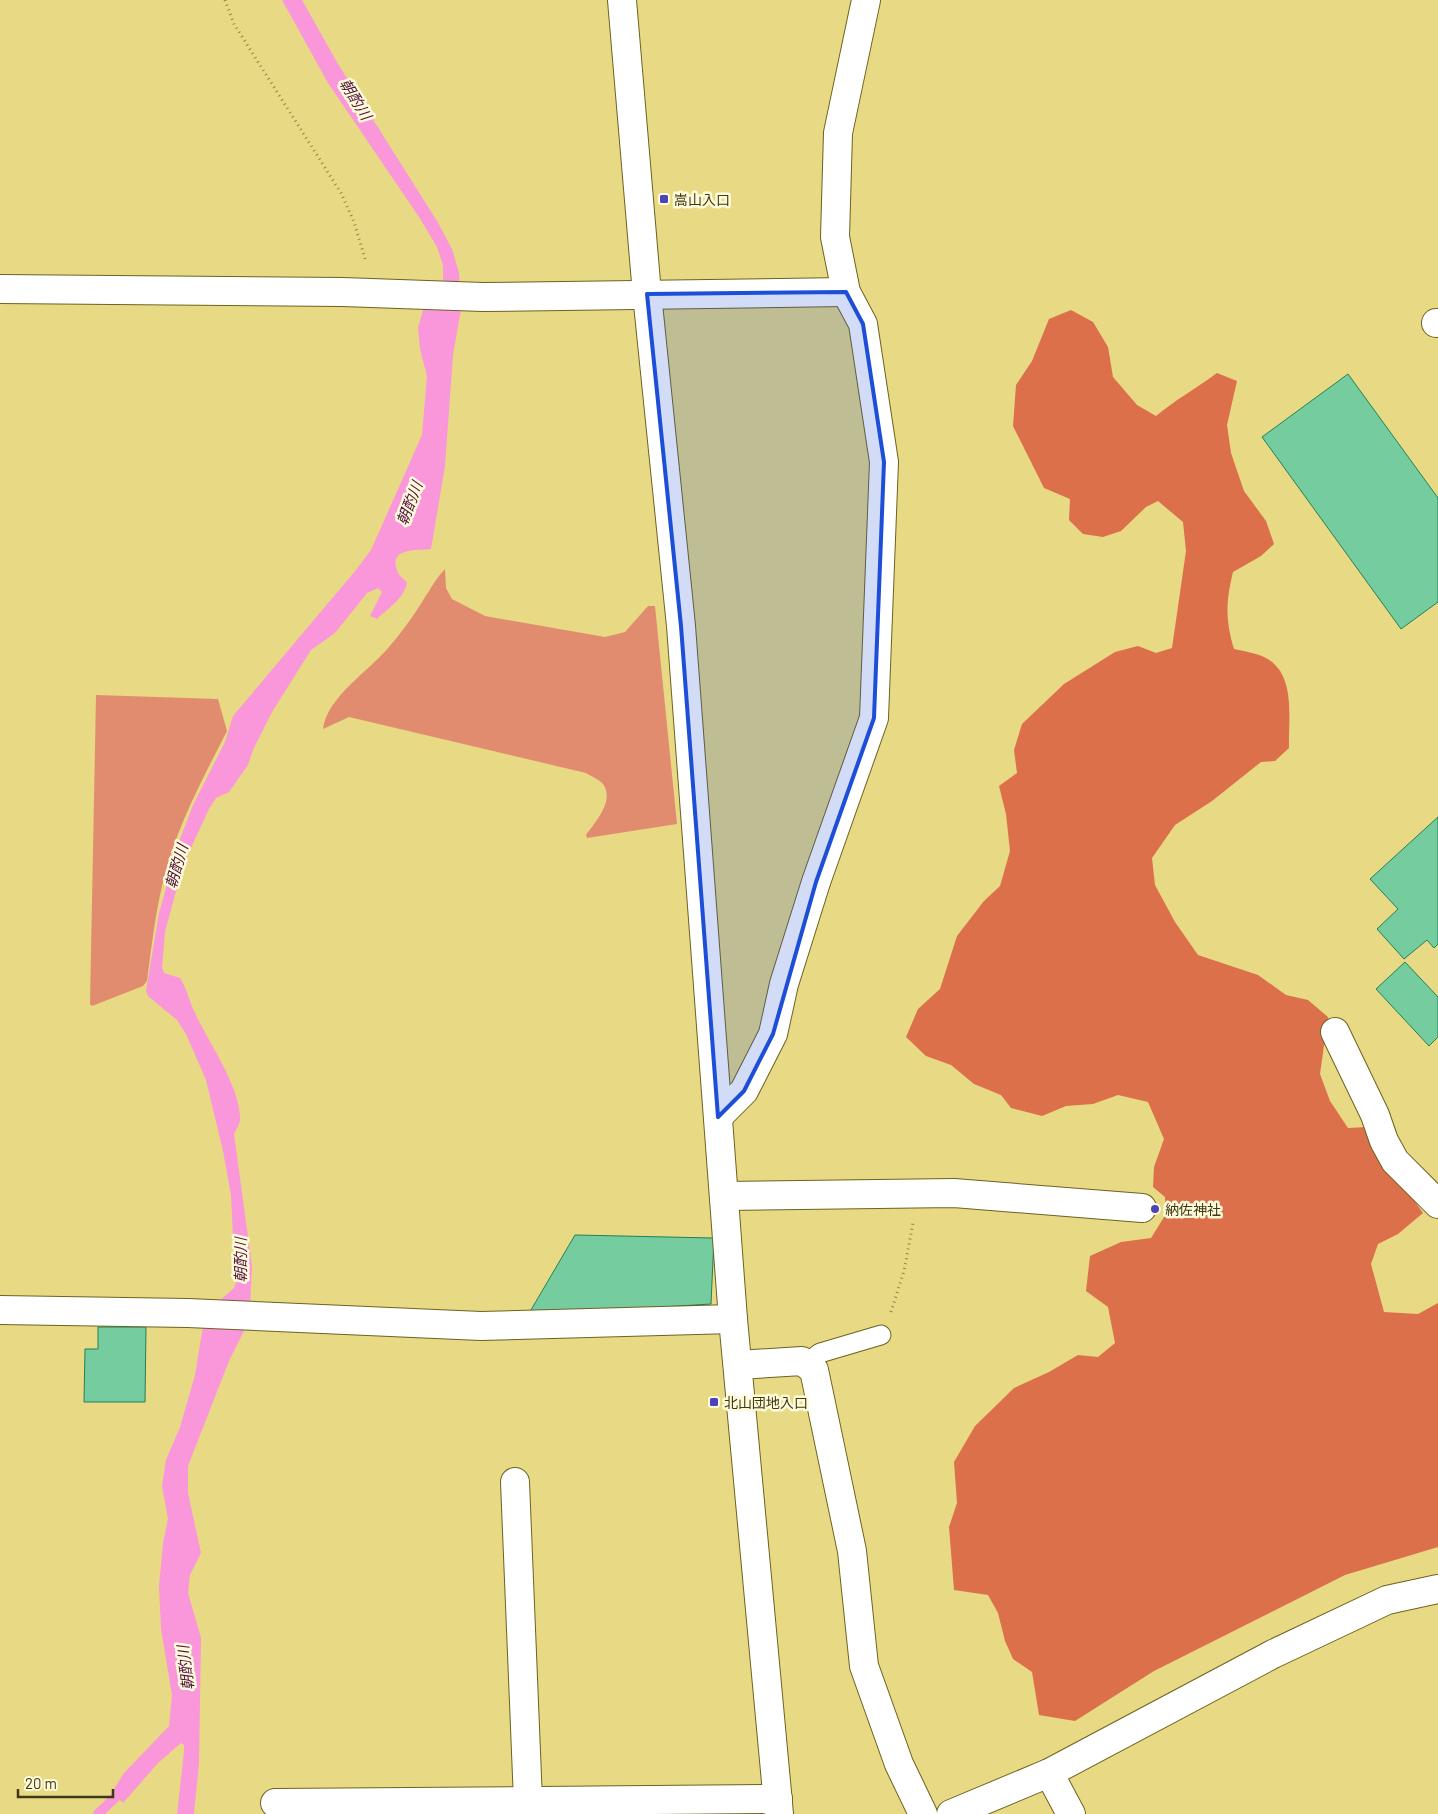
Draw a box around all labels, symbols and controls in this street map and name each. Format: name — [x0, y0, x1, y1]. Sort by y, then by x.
water label: 朝酌川 — [336, 75, 377, 125]
place label: 嵩山入口 — [674, 191, 730, 208]
marker: 嵩山入口 — [658, 193, 670, 205]
water label: 朝酌川 — [393, 477, 426, 527]
water label: 朝酌川 — [161, 840, 191, 890]
place label: 納佐神社 — [1165, 1201, 1221, 1218]
marker: 納佐神社 — [1149, 1203, 1161, 1215]
water label: 朝酌川 — [231, 1236, 249, 1283]
place label: 北山団地入口 — [724, 1394, 808, 1411]
marker: 北山団地入口 — [708, 1396, 720, 1408]
water label: 朝酌川 — [173, 1643, 197, 1691]
scale bar — [18, 1766, 112, 1798]
text: 20 m — [25, 1774, 57, 1792]

